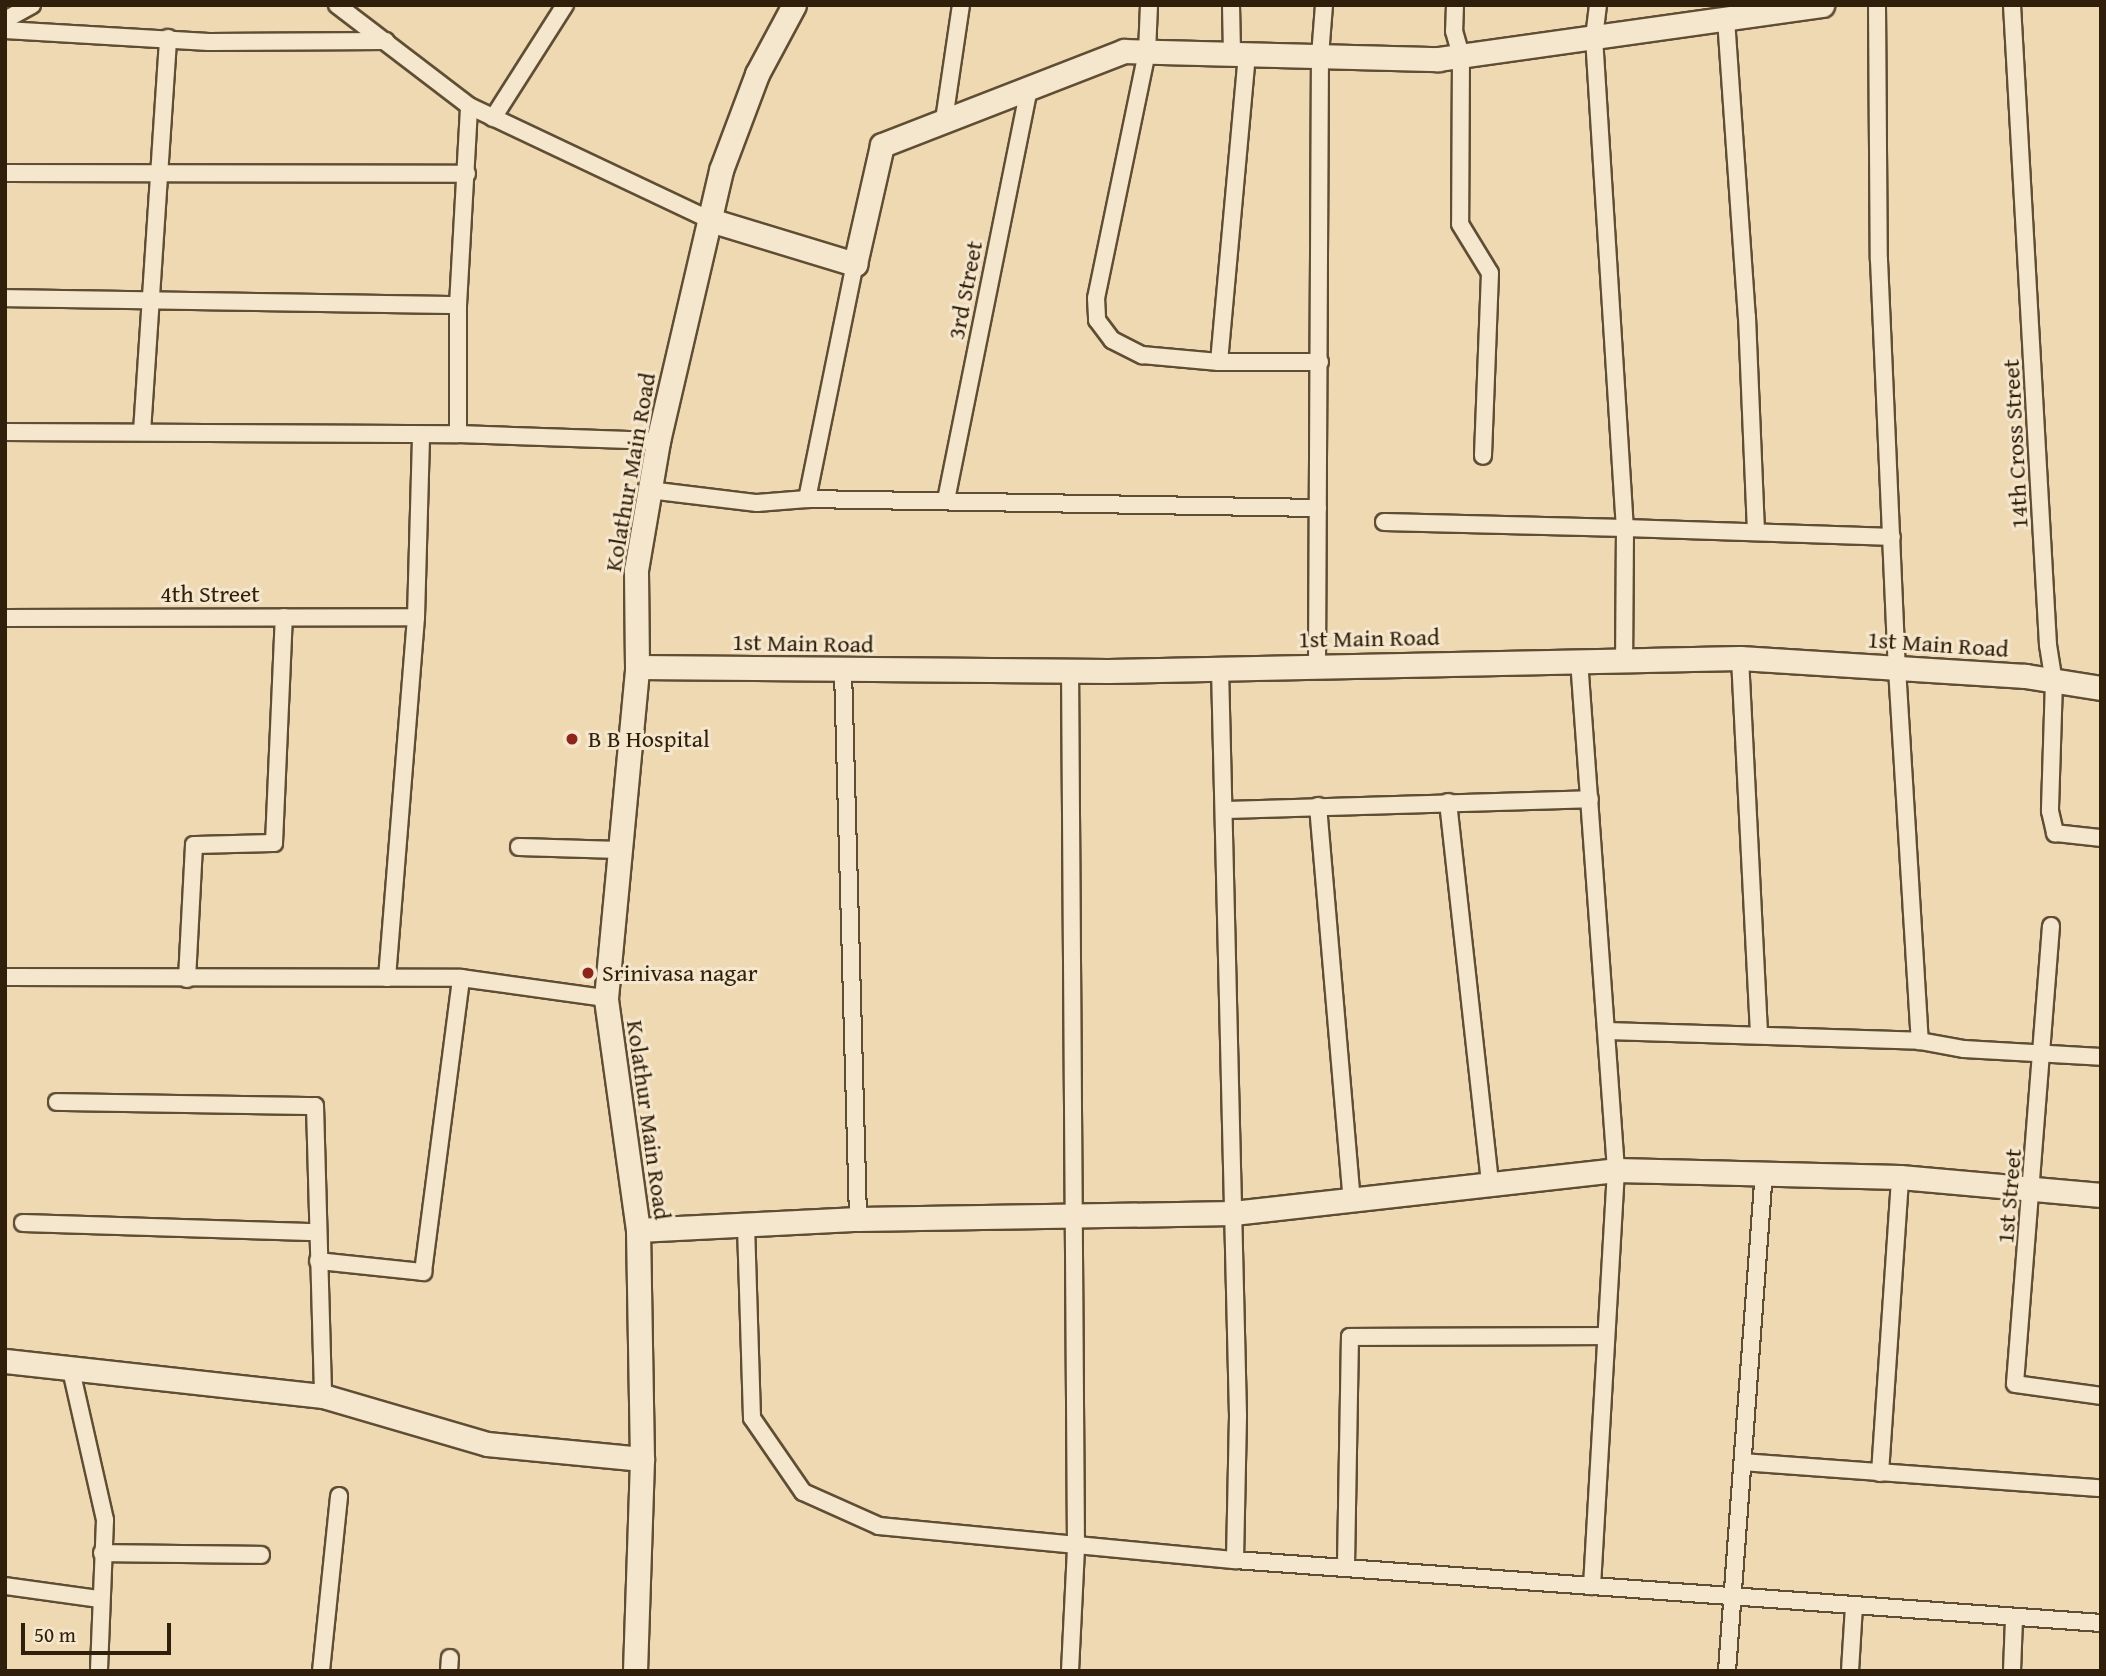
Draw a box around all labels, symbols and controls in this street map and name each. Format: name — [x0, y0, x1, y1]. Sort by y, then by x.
street label: 3rd Street — [941, 238, 989, 342]
street label: 14th Cross Street — [1996, 358, 2034, 530]
street label: Kolathur Main Road — [598, 370, 662, 574]
street label: 4th Street — [160, 580, 260, 608]
street label: 1st Main Road — [1298, 622, 1440, 654]
street label: 1st Main Road — [1866, 625, 2010, 663]
street label: 1st Main Road — [732, 627, 874, 659]
place label: B B Hospital — [588, 725, 710, 753]
marker: B B Hospital — [562, 729, 582, 749]
place label: Srinivasa nagar — [602, 959, 758, 987]
marker: Srinivasa nagar — [580, 965, 596, 981]
street label: Kolathur Main Road — [621, 1018, 677, 1222]
street label: 1st Street — [1990, 1147, 2028, 1245]
scale bar — [24, 1610, 175, 1654]
text: 50 m — [34, 1619, 76, 1650]

